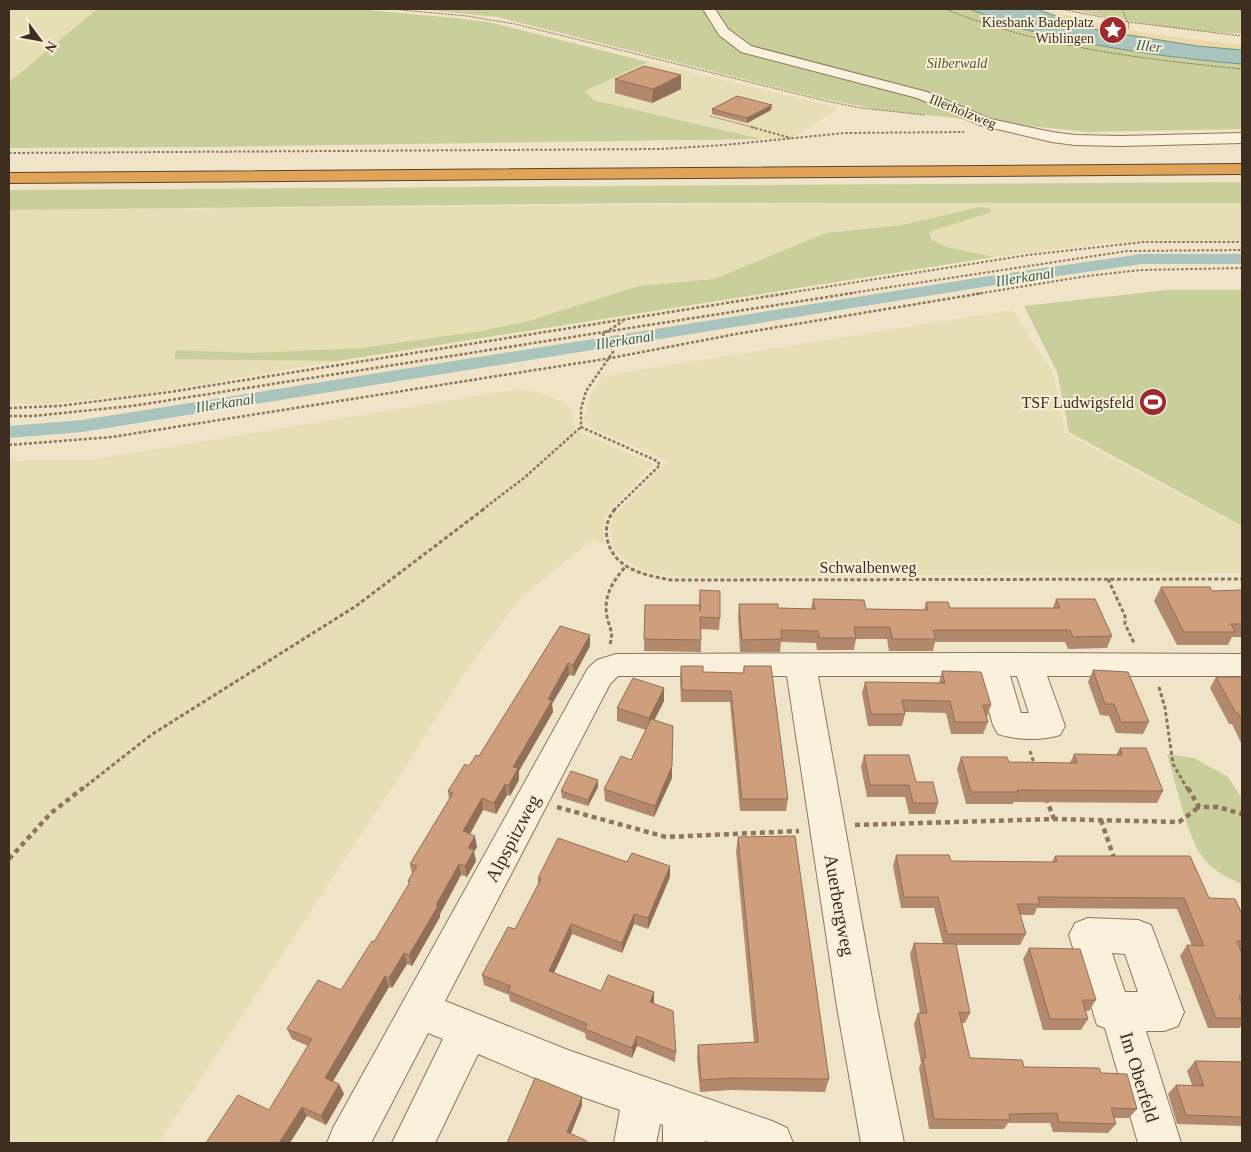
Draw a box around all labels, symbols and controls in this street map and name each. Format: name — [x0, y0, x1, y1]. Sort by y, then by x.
north arrow — [15, 15, 65, 65]
place label: Kiesbank Badeplatz Wiblingen — [982, 15, 1094, 46]
place icon: Kiesbank Badeplatz Wiblingen — [1098, 15, 1128, 45]
water label: Iller — [1134, 36, 1163, 56]
text: N — [42, 38, 60, 55]
park label: Silberwald — [927, 56, 988, 71]
street label: Illerholzweg — [927, 91, 998, 132]
water label: Illerkanal — [994, 264, 1055, 290]
water label: Illerkanal — [594, 327, 655, 353]
sports icon: TSF Ludwigsfeld — [1138, 387, 1168, 417]
water label: Illerkanal — [194, 390, 255, 416]
place label: TSF Ludwigsfeld — [1022, 394, 1134, 412]
street label: Schwalbenweg — [820, 559, 916, 577]
street label: Alpspitzweg — [481, 790, 544, 886]
street label: Auerbergweg — [820, 853, 859, 958]
street label: Im Oberfeld — [1116, 1029, 1163, 1125]

